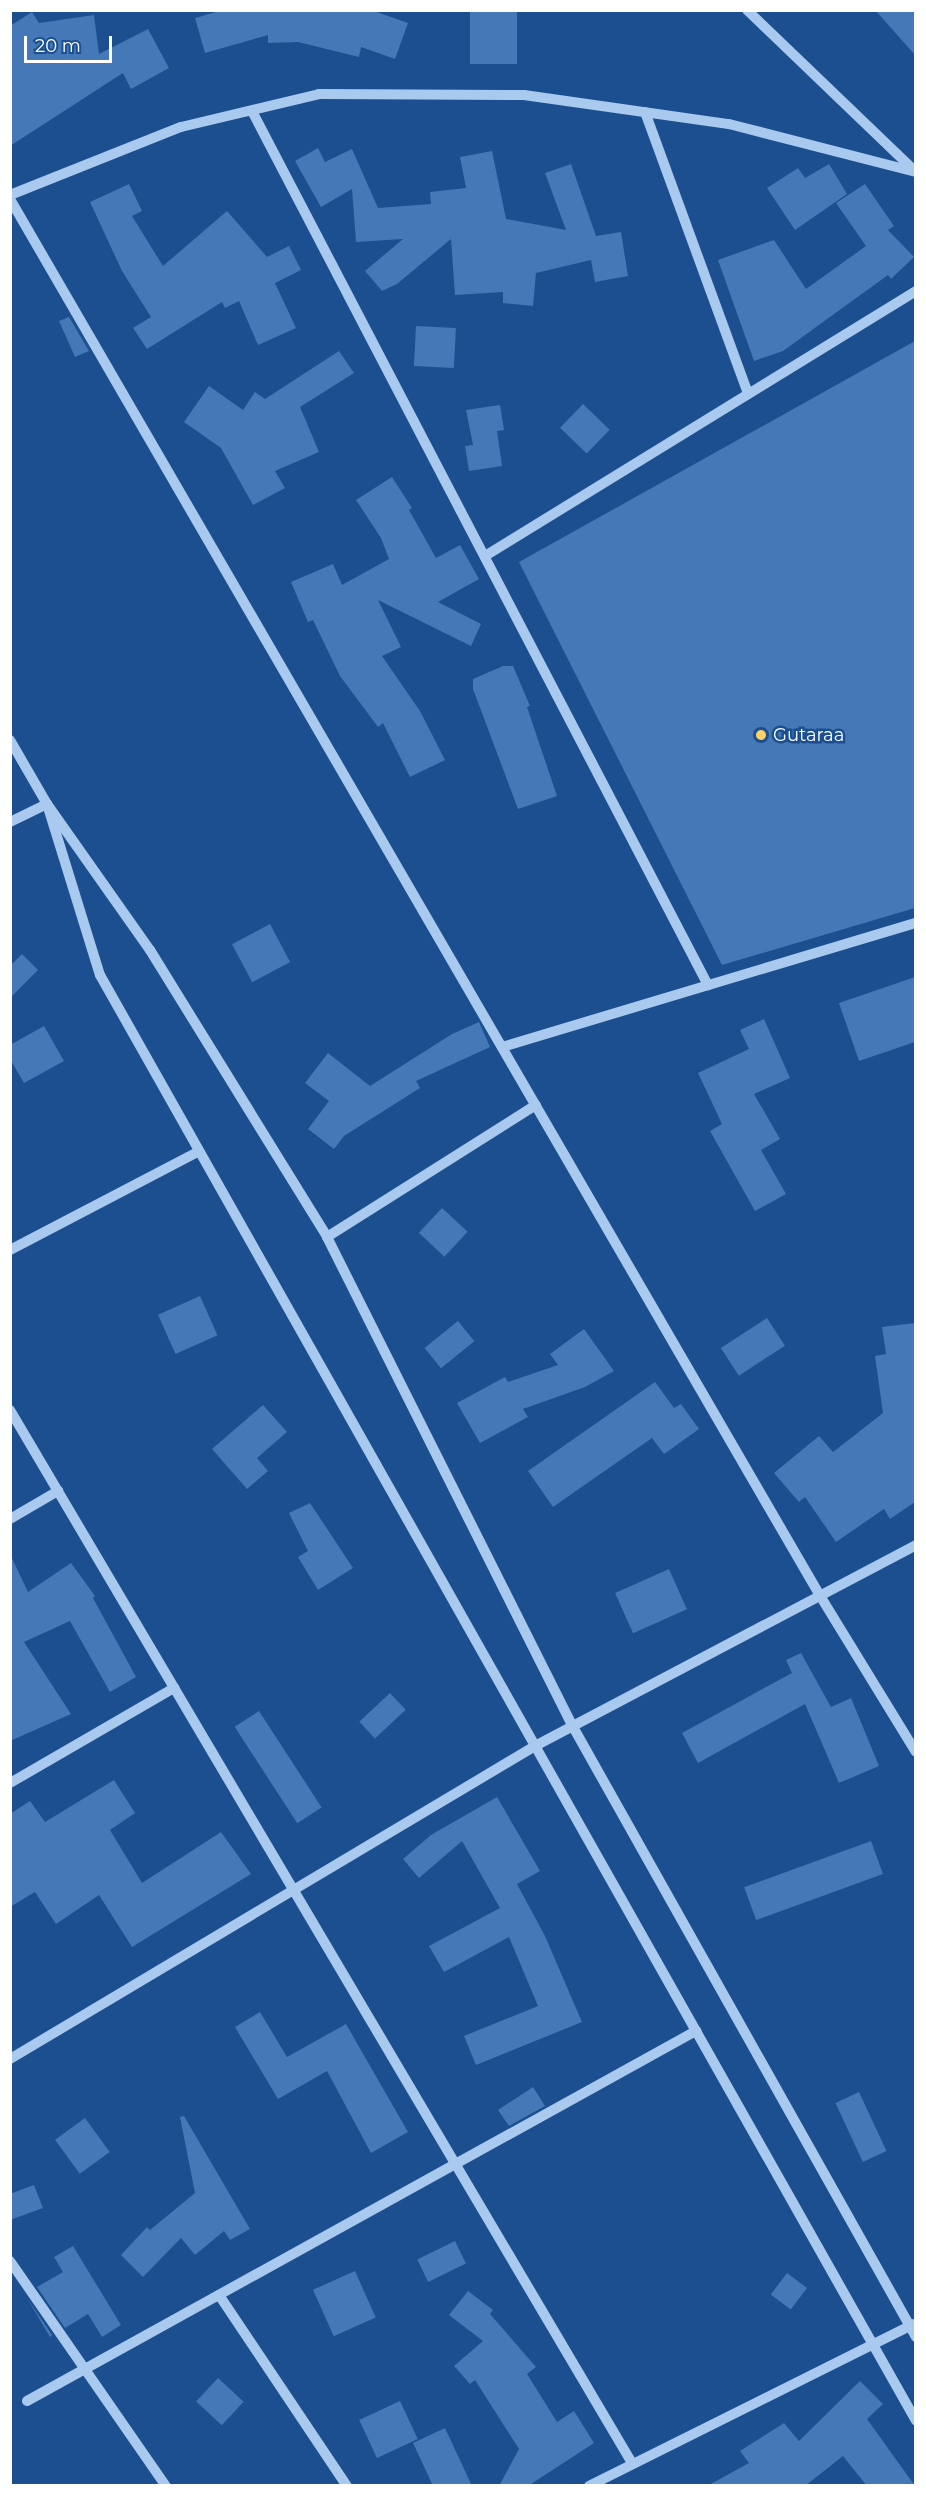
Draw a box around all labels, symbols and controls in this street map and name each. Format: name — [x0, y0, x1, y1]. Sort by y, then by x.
scale bar — [27, 24, 116, 62]
text: 20 m — [35, 35, 81, 57]
place label: Gutaraa — [773, 724, 844, 746]
marker: Gutaraa — [754, 728, 768, 742]

